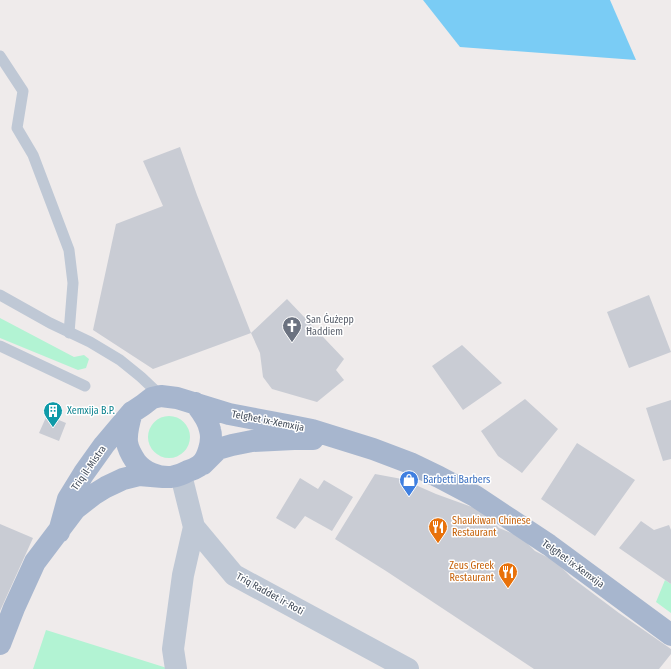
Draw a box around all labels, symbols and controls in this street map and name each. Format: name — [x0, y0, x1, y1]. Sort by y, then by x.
place label: San Ġużepp Ħaddiem — [306, 312, 354, 338]
church icon: San Ġużepp Ħaddiem — [281, 315, 303, 343]
building icon: Xemxija B.P. — [42, 400, 64, 428]
place label: Xemxija B.P. — [67, 405, 115, 417]
street label: Telgħet ix-Xemxija — [231, 408, 305, 434]
street label: Triq il-Mistra — [69, 443, 109, 493]
shop icon: Barbetti Barbers — [398, 469, 420, 497]
place label: Barbetti Barbers — [423, 474, 490, 486]
place label: Shaukiwan Chinese Restaurant — [452, 515, 531, 539]
restaurant icon: Shaukiwan Chinese Restaurant — [427, 516, 449, 544]
street label: Telgħet ix-Xemxija — [540, 537, 606, 591]
place label: Zeus Greek Restaurant — [449, 560, 495, 584]
restaurant icon: Zeus Greek Restaurant — [497, 561, 519, 589]
street label: Triq Raddet ir-Roti — [234, 570, 306, 618]

